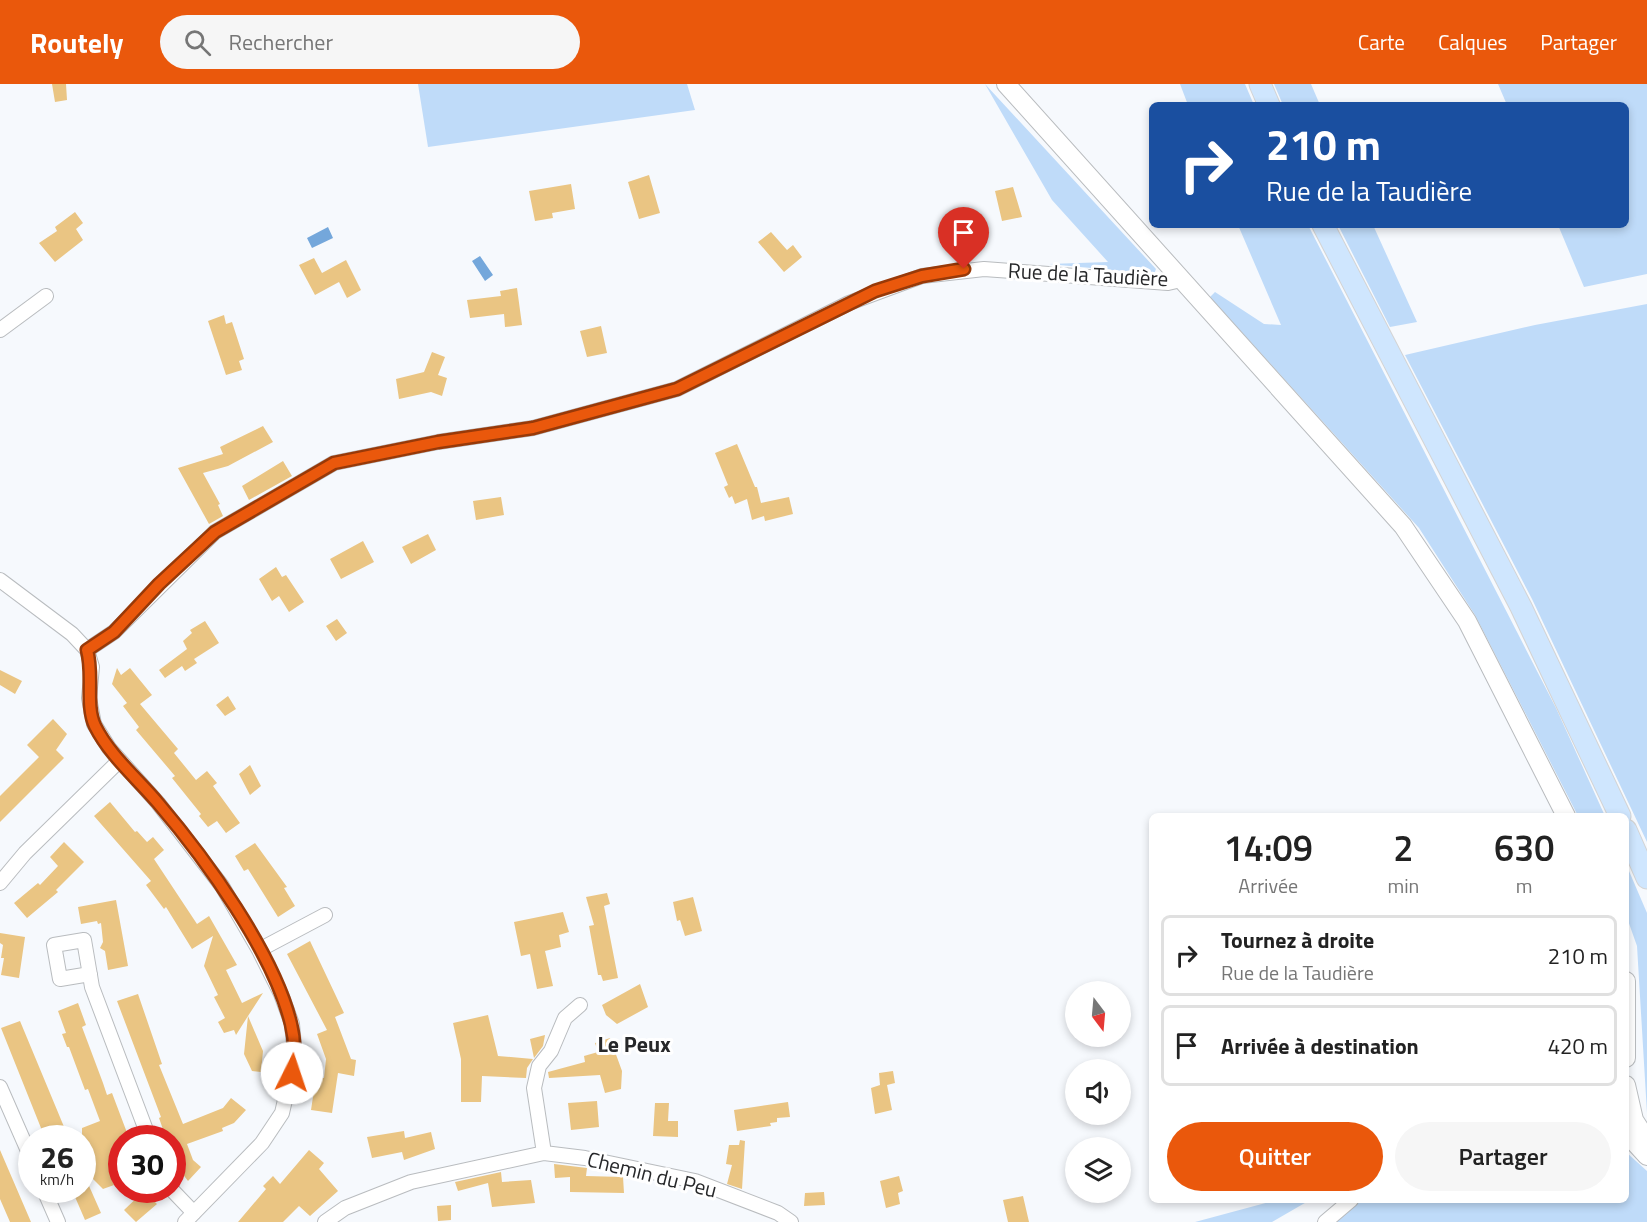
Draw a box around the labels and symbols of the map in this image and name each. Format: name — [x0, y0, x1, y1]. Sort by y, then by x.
pin — [938, 207, 989, 269]
street label: Rue de la Taudière — [1007, 254, 1169, 294]
north arrow — [1065, 981, 1131, 1047]
district label: Le Peux — [597, 1027, 671, 1061]
position arrow — [260, 1041, 324, 1105]
speed limit sign: 30 — [108, 1125, 186, 1203]
street label: Chemin du Peu — [584, 1142, 720, 1206]

